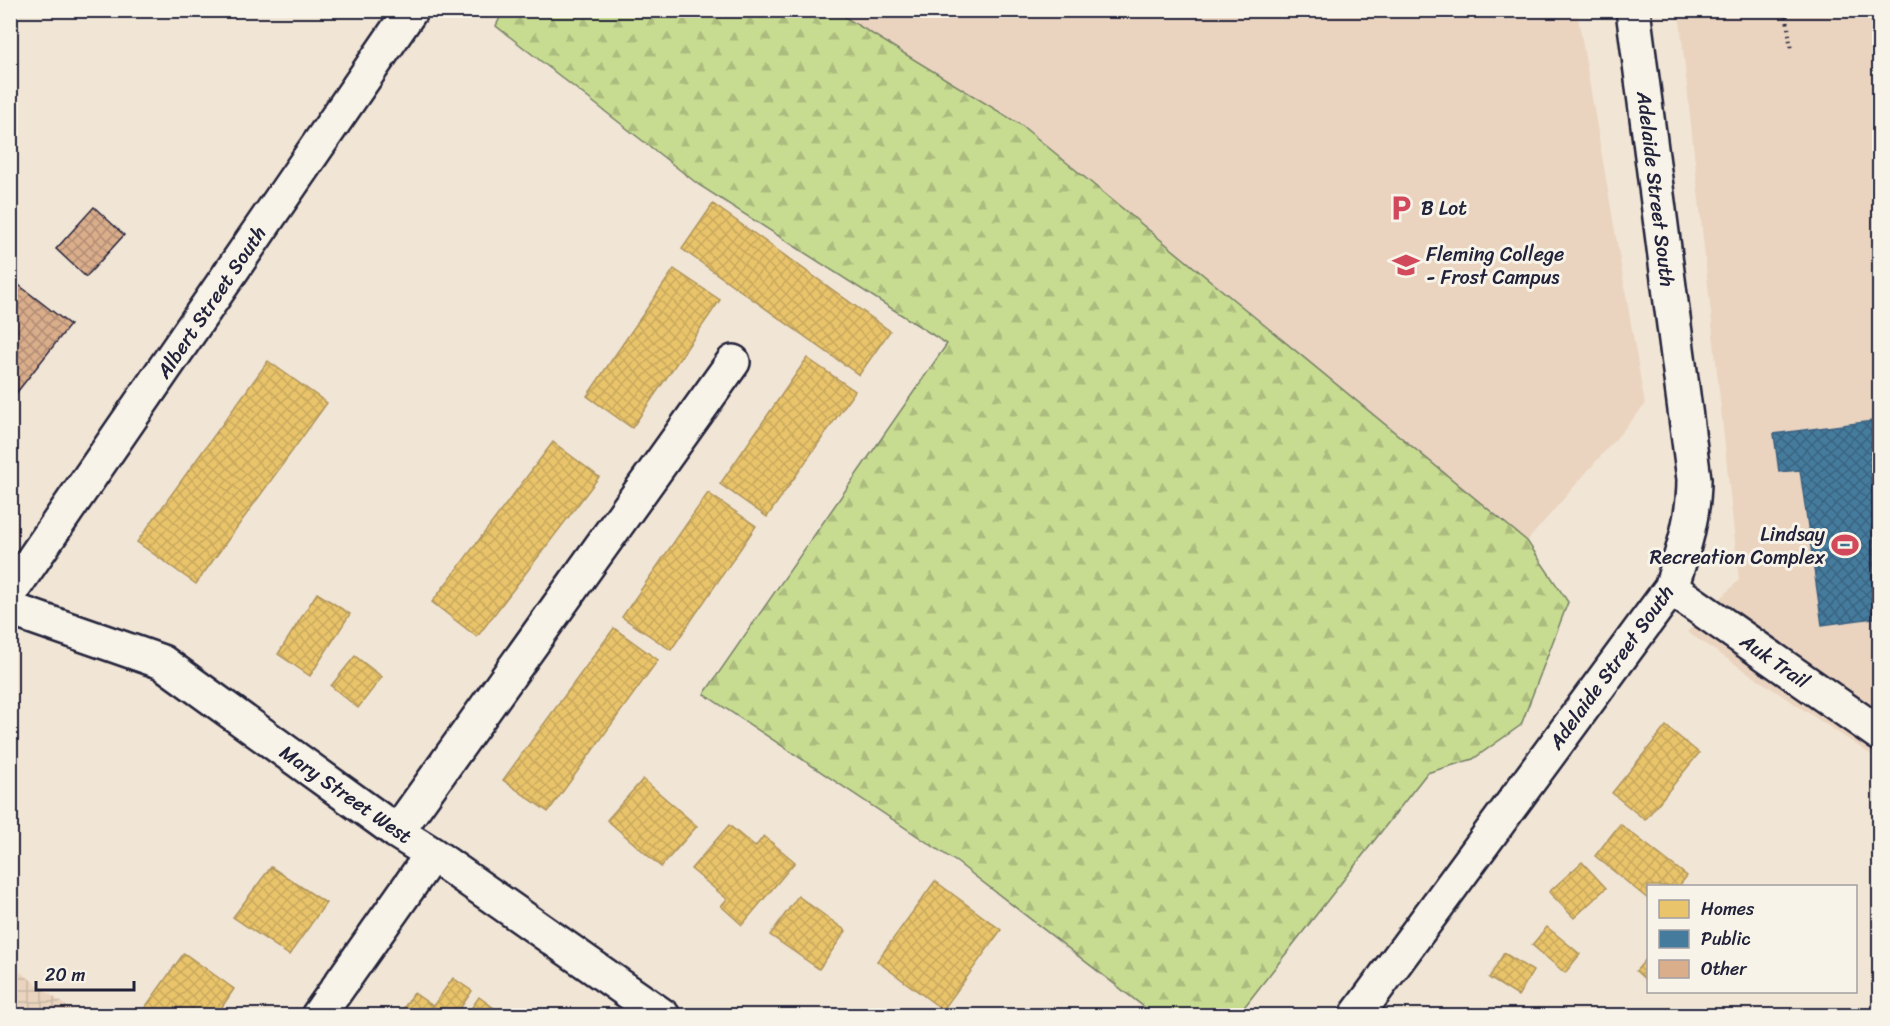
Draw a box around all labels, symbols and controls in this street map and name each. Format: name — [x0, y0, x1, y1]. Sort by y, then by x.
street label: Adelaide Street South — [1626, 88, 1685, 289]
place label: B Lot — [1421, 191, 1467, 226]
parking icon: B Lot — [1386, 193, 1416, 223]
street label: Albert Street South — [146, 219, 276, 387]
place label: Fleming College - Frost Campus — [1426, 237, 1564, 295]
school or university icon: Fleming College - Frost Campus — [1391, 250, 1421, 280]
place label: Lindsay Recreation Complex — [1650, 517, 1826, 575]
sports icon: Lindsay Recreation Complex — [1830, 530, 1860, 560]
street label: Adelaide Street South — [1539, 577, 1683, 758]
street label: Auk Trail — [1732, 624, 1817, 698]
street label: Mary Street West — [272, 735, 420, 853]
legend — [1647, 885, 1857, 993]
text: Homes — [1701, 893, 1755, 925]
text: Public — [1701, 923, 1751, 955]
text: Other — [1701, 953, 1748, 985]
scale bar — [36, 954, 134, 992]
text: 20 m — [45, 959, 85, 991]

